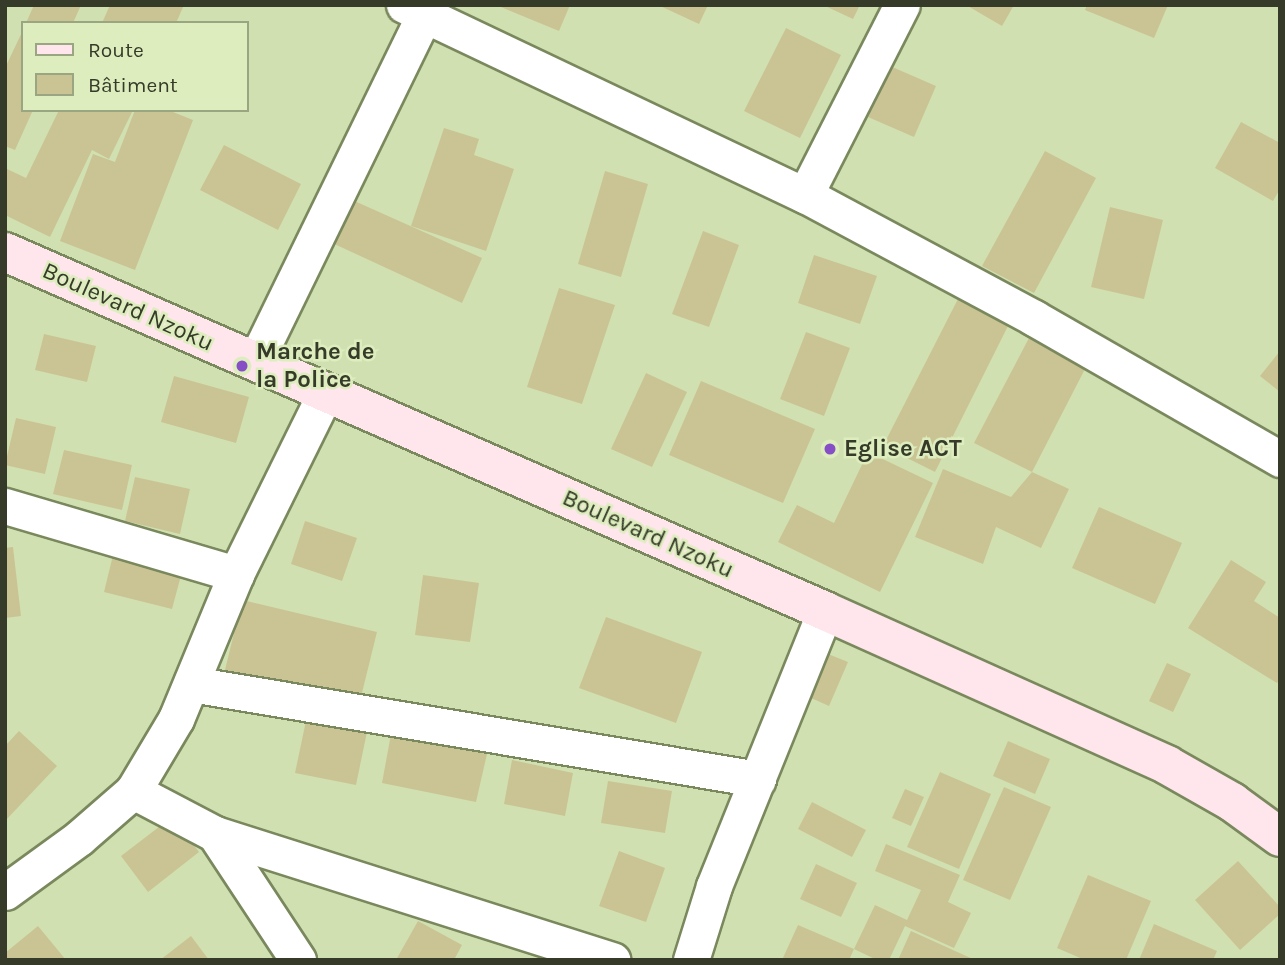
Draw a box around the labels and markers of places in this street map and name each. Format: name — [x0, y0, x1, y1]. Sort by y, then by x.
place label: Marche de la Police — [256, 338, 374, 394]
marker: Marche de la Police — [234, 358, 250, 374]
place label: Eglise ACT — [844, 435, 962, 463]
marker: Eglise ACT — [822, 441, 838, 457]

